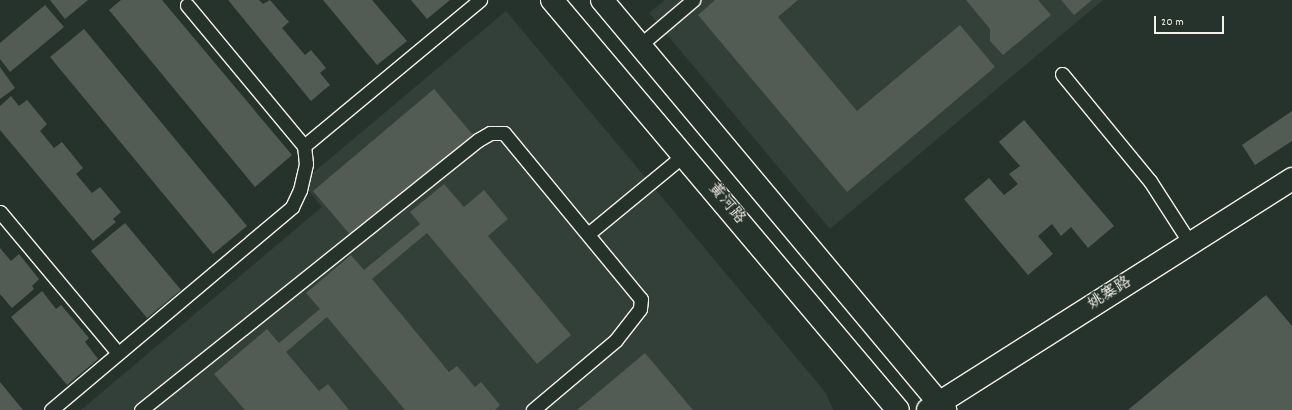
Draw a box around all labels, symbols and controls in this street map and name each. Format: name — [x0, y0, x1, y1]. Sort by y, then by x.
scale bar — [1156, 8, 1226, 34]
text: 20 m — [1161, 14, 1184, 31]
street label: 黄河路 — [703, 179, 749, 229]
street label: 姚寨路 — [1085, 273, 1135, 315]

